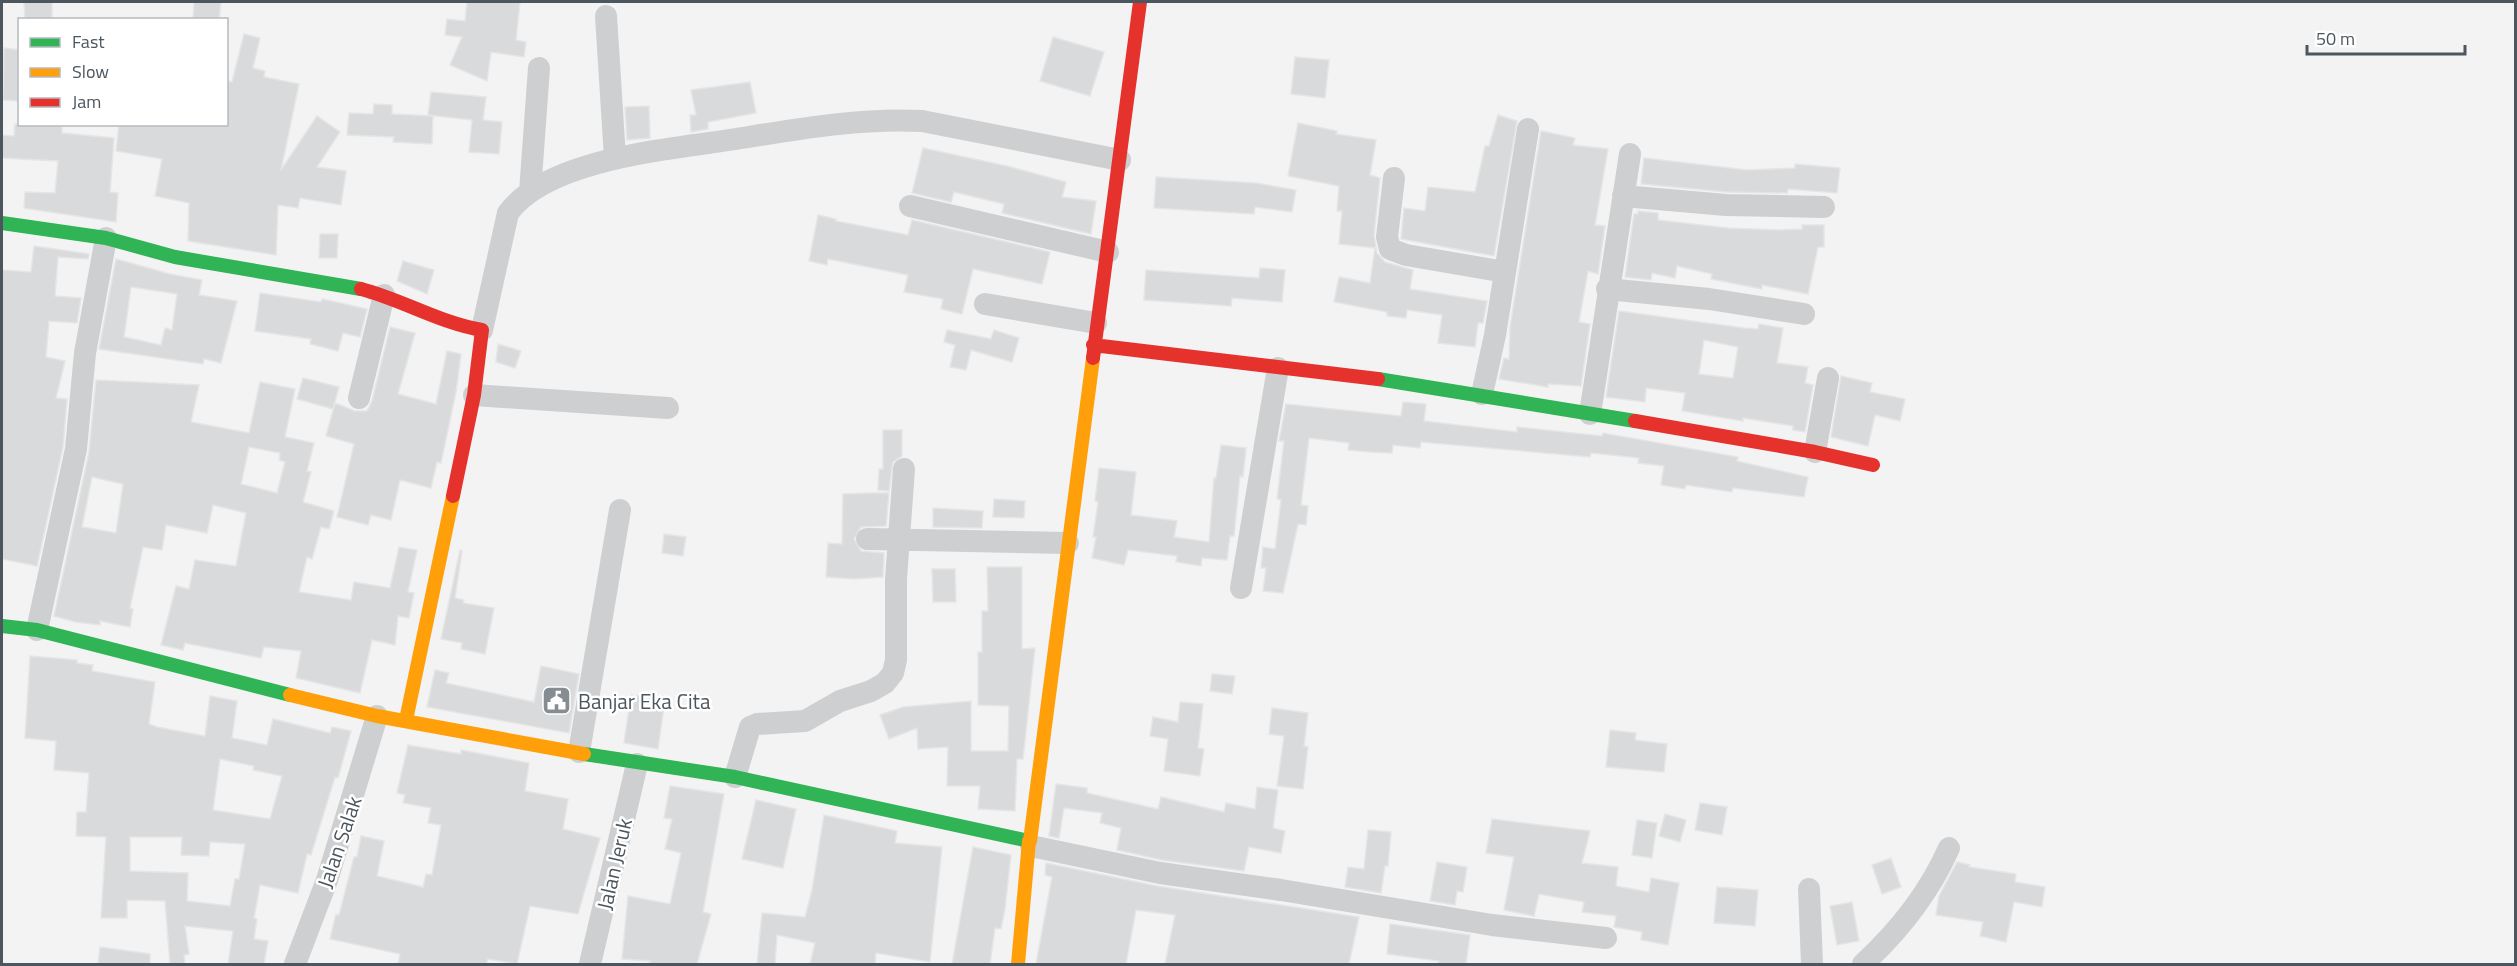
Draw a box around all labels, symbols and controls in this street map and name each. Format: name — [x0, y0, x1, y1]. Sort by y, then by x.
legend — [18, 18, 228, 126]
scale bar — [2307, 18, 2464, 56]
text: 50 m — [2316, 25, 2355, 52]
text: Fast — [72, 28, 105, 55]
text: Slow — [72, 58, 109, 85]
text: Jam — [72, 88, 101, 115]
public building icon: Banjar Eka Cita — [541, 685, 573, 717]
place label: Banjar Eka Cita — [578, 685, 711, 717]
street label: Jalan Salak — [308, 792, 370, 892]
street label: Jalan Jeruk — [588, 815, 640, 913]

